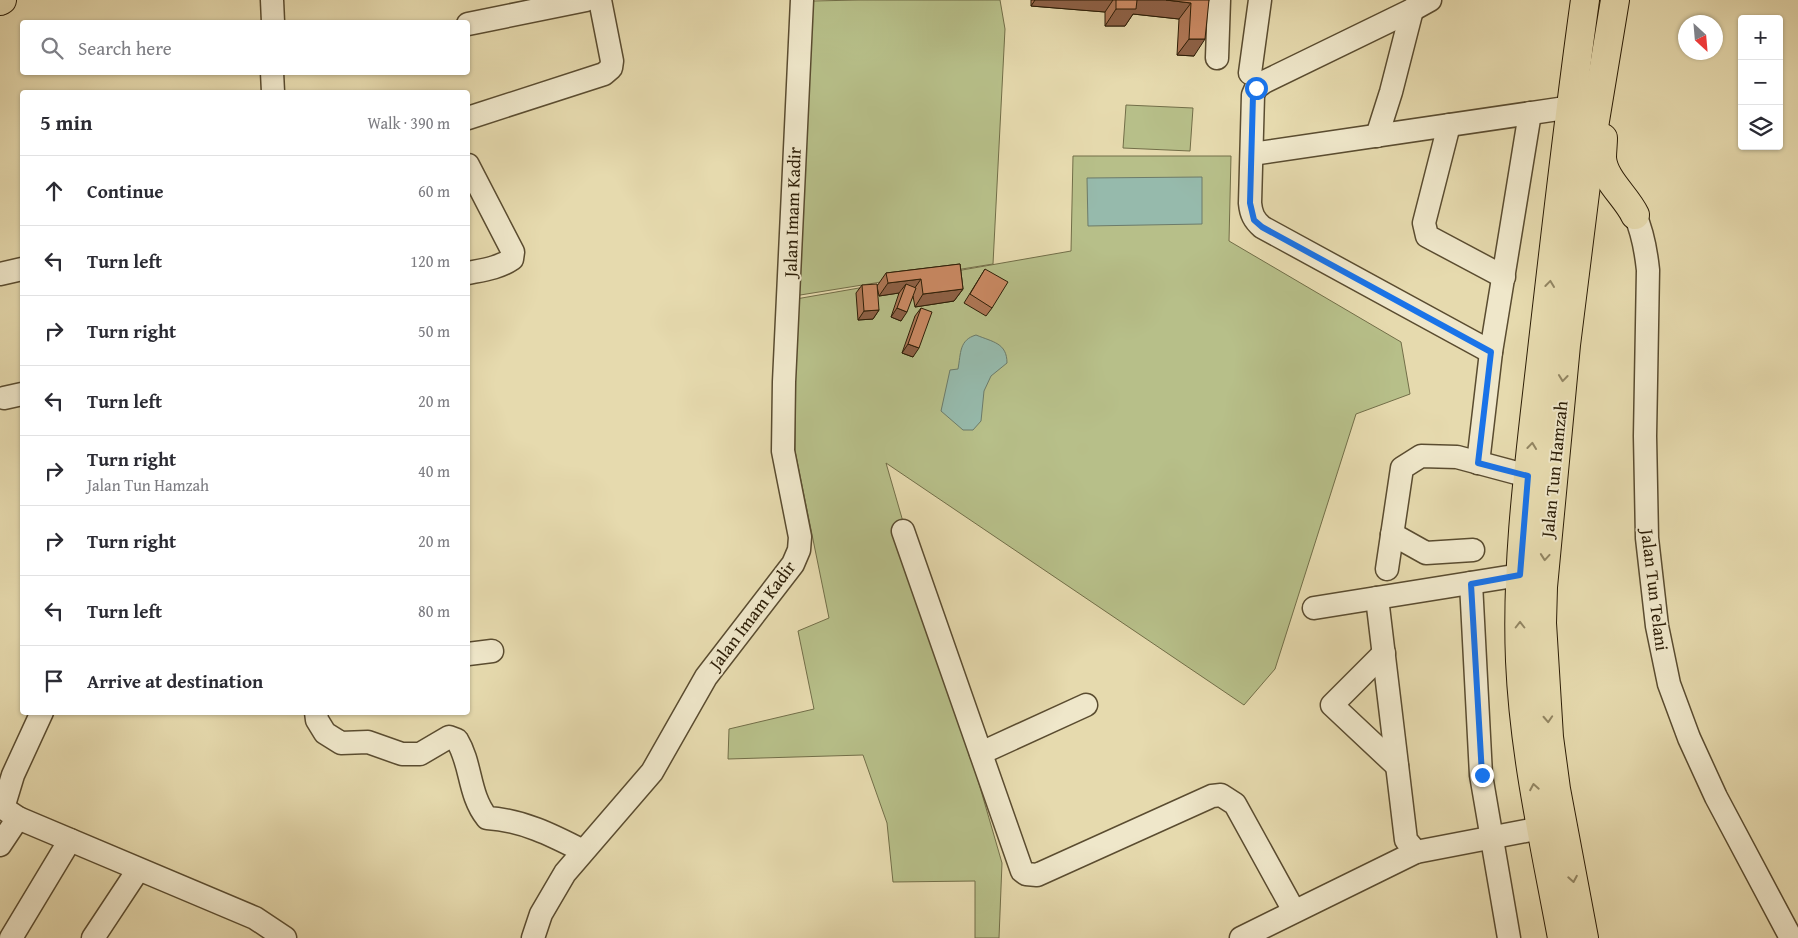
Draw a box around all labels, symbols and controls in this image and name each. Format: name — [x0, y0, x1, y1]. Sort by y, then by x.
north arrow — [1678, 15, 1723, 60]
map controls — [1738, 15, 1783, 150]
button: + — [1738, 15, 1783, 60]
search box — [20, 20, 470, 75]
icon: search — [38, 34, 66, 62]
text: Search here — [78, 34, 172, 62]
button: − — [1738, 60, 1783, 105]
route start — [1245, 77, 1268, 100]
button: layers — [1738, 105, 1783, 150]
text: 5 min — [40, 107, 92, 138]
text: Walk · 390 m — [367, 111, 450, 135]
street label: Jalan Imam Kadir — [776, 146, 808, 280]
icon: ahead — [40, 177, 68, 205]
text: Continue — [87, 177, 164, 205]
text: 60 m — [418, 179, 450, 203]
icon: left — [40, 247, 68, 275]
text: Turn left — [87, 247, 162, 275]
text: 120 m — [410, 249, 450, 273]
one-way arrow — [1544, 280, 1555, 288]
icon: right — [40, 317, 68, 345]
text: Turn right — [87, 317, 176, 345]
text: 50 m — [418, 319, 450, 343]
one-way arrow — [1558, 374, 1569, 382]
icon: left — [40, 387, 68, 415]
text: Turn left — [87, 387, 162, 415]
text: 20 m — [418, 389, 450, 413]
street label: Jalan Tun Hamzah — [1533, 399, 1575, 541]
one-way arrow — [1526, 441, 1537, 449]
text: Turn right — [87, 445, 176, 473]
icon: right — [40, 457, 68, 485]
text: 40 m — [418, 459, 450, 483]
text: Jalan Tun Hamzah — [87, 473, 209, 497]
street label: Jalan Tun Telani — [1634, 526, 1676, 652]
icon: right — [40, 527, 68, 555]
text: Turn right — [87, 527, 176, 555]
text: 20 m — [418, 529, 450, 553]
one-way arrow — [1540, 553, 1551, 561]
street label: Jalan Imam Kadir — [701, 554, 802, 677]
icon: left — [40, 597, 68, 625]
text: Turn left — [87, 597, 162, 625]
text: 80 m — [418, 599, 450, 623]
one-way arrow — [1515, 621, 1525, 628]
icon: arrive — [40, 667, 68, 695]
text: Arrive at destination — [87, 667, 263, 695]
one-way arrow — [1542, 715, 1553, 723]
route end — [1471, 764, 1494, 787]
one-way arrow — [1529, 782, 1539, 791]
one-way arrow — [1567, 875, 1577, 884]

